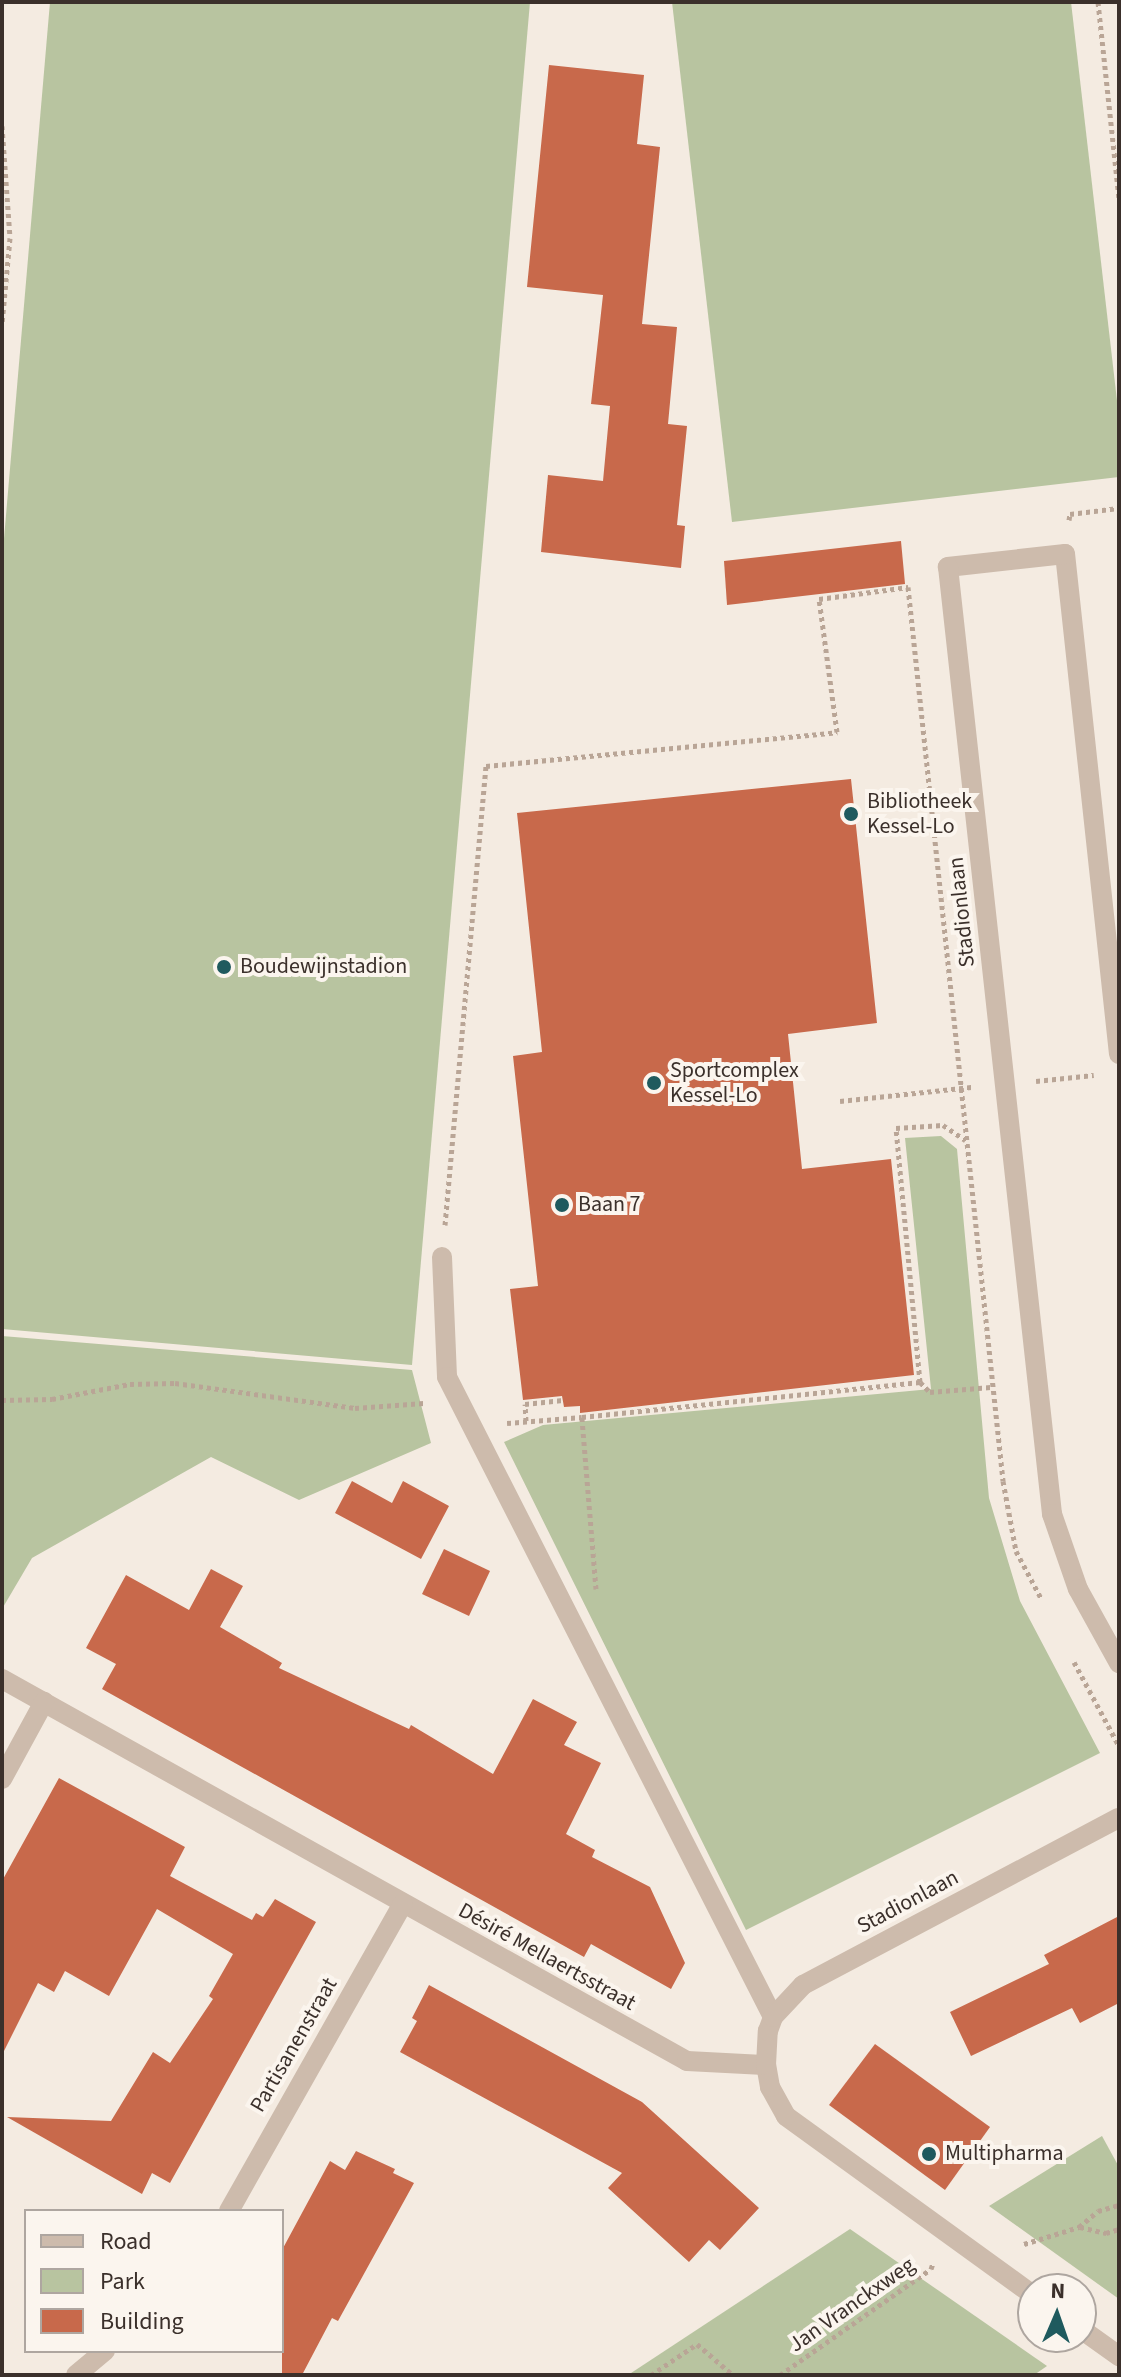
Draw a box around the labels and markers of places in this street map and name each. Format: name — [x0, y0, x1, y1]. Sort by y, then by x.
place label: Bibliotheek Kessel-Lo — [867, 788, 972, 840]
marker: Bibliotheek Kessel-Lo — [842, 805, 860, 823]
place label: Boudewijnstadion — [240, 954, 407, 980]
marker: Boudewijnstadion — [215, 958, 233, 976]
place label: Sportcomplex Kessel-Lo — [670, 1057, 799, 1108]
marker: Sportcomplex Kessel-Lo — [645, 1074, 663, 1092]
place label: Baan 7 — [578, 1192, 640, 1218]
marker: Baan 7 — [553, 1196, 571, 1214]
place label: Multipharma — [945, 2141, 1064, 2167]
marker: Multipharma — [920, 2145, 938, 2163]

